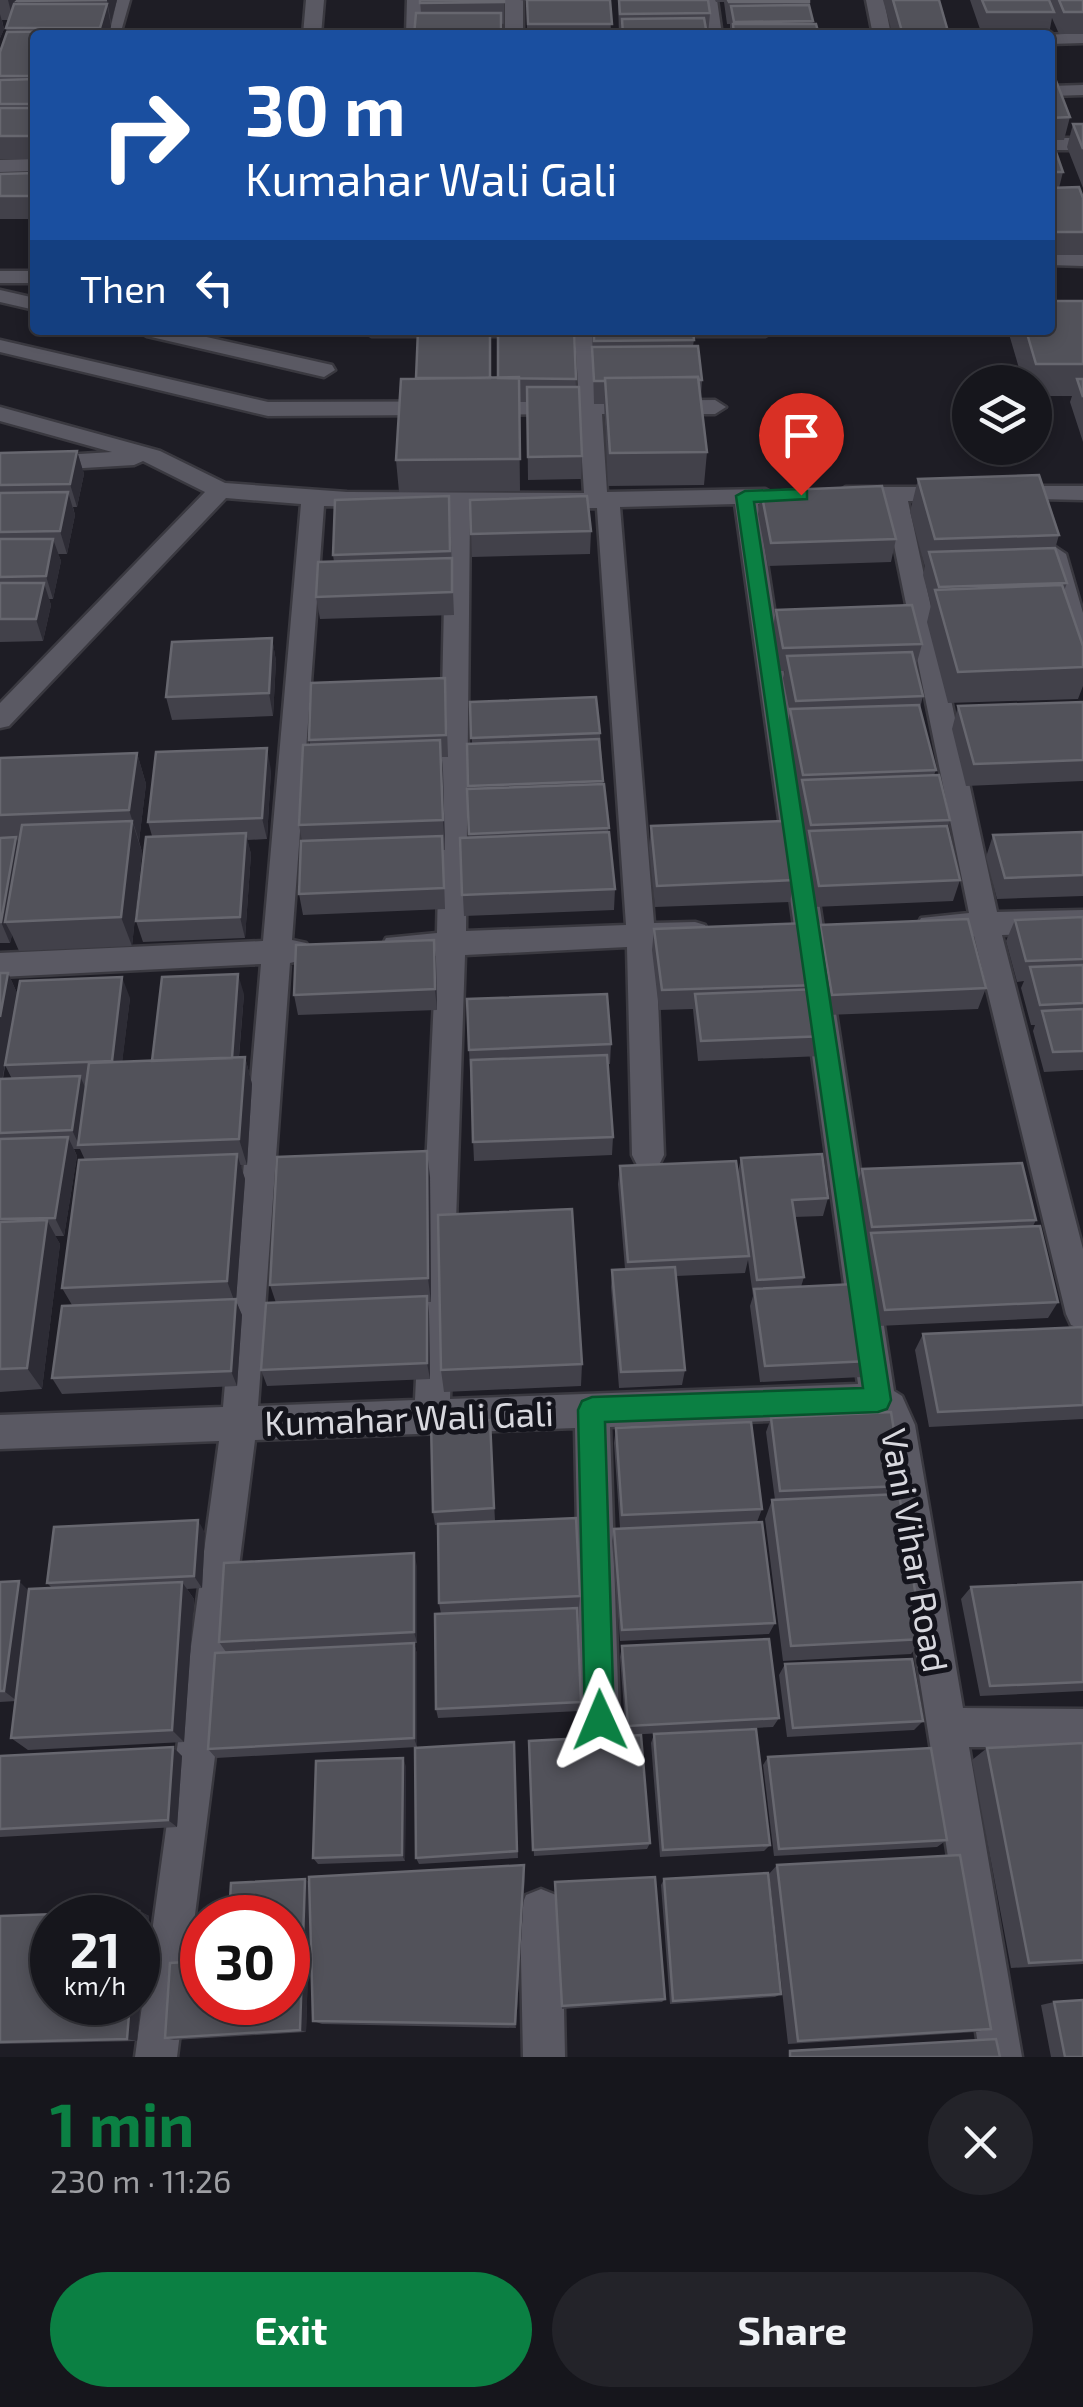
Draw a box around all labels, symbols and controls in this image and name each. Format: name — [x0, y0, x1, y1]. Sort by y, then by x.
text: 30 m — [245, 66, 406, 150]
icon: right — [80, 70, 210, 200]
text: Kumahar Wali Gali — [245, 151, 617, 205]
icon: left — [187, 260, 242, 315]
text: Then — [80, 265, 167, 311]
map controls — [952, 365, 1052, 465]
button: layers — [952, 365, 1052, 465]
pin — [759, 393, 844, 496]
icon: arrive — [774, 408, 829, 463]
street label: Kumahar Wali Gali — [264, 1391, 554, 1443]
street label: Vani Vihar Road — [874, 1425, 958, 1675]
position arrow — [548, 1668, 652, 1772]
speed limit sign: 30 — [180, 1895, 310, 2025]
text: 21 — [70, 1918, 120, 1978]
text: km/h — [64, 1970, 126, 2000]
text: 1 min — [50, 2087, 194, 2159]
button: close — [928, 2090, 1033, 2195]
text: 230 m · 11:26 — [50, 2161, 231, 2199]
button: Exit — [50, 2272, 532, 2387]
button: Share — [552, 2272, 1033, 2387]

